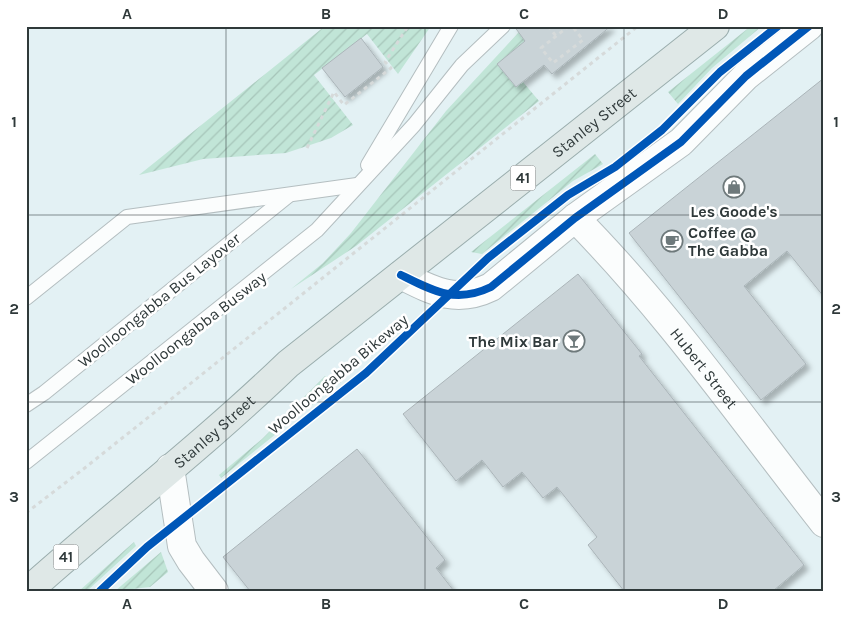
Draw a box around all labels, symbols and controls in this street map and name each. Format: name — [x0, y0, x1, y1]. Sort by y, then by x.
text: A — [122, 4, 132, 23]
text: B — [321, 4, 331, 23]
text: C — [519, 4, 529, 23]
text: D — [718, 4, 729, 23]
street label: Stanley Street — [548, 83, 640, 161]
text: 1 — [11, 112, 17, 131]
text: 1 — [833, 112, 839, 131]
road number: 41 — [510, 166, 536, 190]
shop icon: Les Goode's — [722, 175, 746, 199]
place label: Les Goode's — [690, 202, 778, 221]
place label: Coffee @ The Gabba — [688, 223, 768, 260]
street label: Woolloongabba Bus Layover — [74, 229, 244, 371]
cafe icon: Coffee @ The Gabba — [660, 229, 684, 253]
street label: Woolloongabba Busway — [122, 267, 270, 389]
text: 2 — [9, 299, 19, 318]
text: 2 — [831, 299, 841, 318]
street label: Woolloongabba Bikeway — [264, 310, 412, 438]
street label: Hubert Street — [667, 324, 742, 412]
bar icon: The Mix Bar — [562, 329, 586, 353]
place label: The Mix Bar — [469, 332, 559, 351]
street label: Stanley Street — [169, 391, 259, 472]
text: 3 — [9, 487, 19, 506]
text: 3 — [831, 487, 841, 506]
road number: 41 — [54, 544, 78, 570]
text: A — [122, 594, 132, 613]
text: B — [321, 594, 331, 613]
text: C — [519, 594, 529, 613]
text: D — [718, 594, 729, 613]

